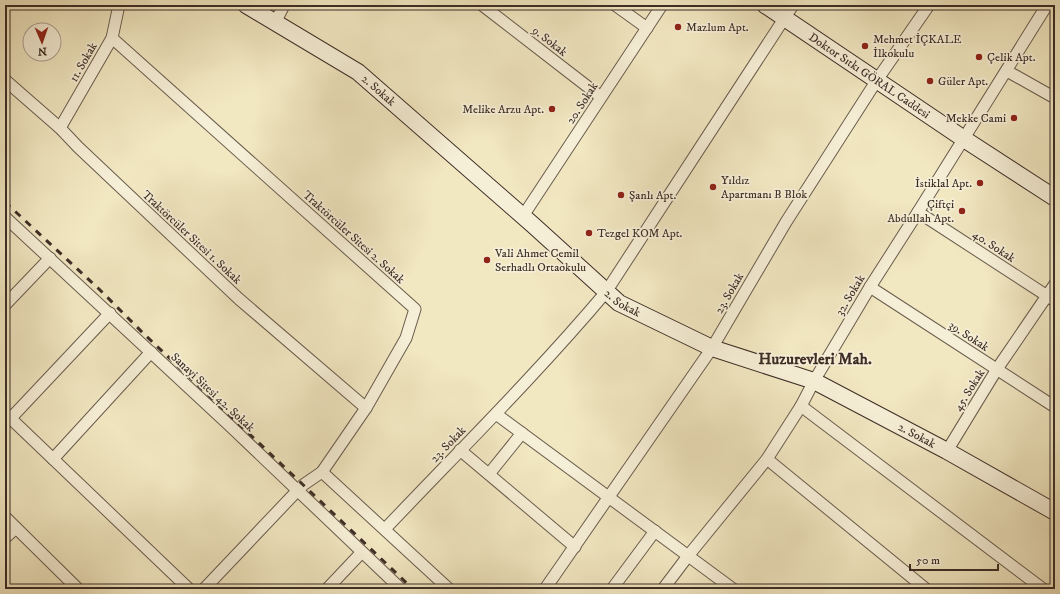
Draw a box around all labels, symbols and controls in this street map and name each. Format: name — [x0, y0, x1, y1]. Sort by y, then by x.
place label: Mazlum Apt. — [686, 20, 749, 35]
north arrow — [22, 22, 62, 62]
street label: 9. Sokak — [528, 22, 570, 60]
marker: Mazlum Apt. — [673, 22, 683, 32]
street label: Doktor Sıtkı GÖRAL Caddesi — [806, 30, 933, 122]
place label: Mehmet İÇKALE İlkokulu — [873, 32, 962, 61]
street label: 11. Sokak — [66, 40, 101, 85]
marker: Mehmet İÇKALE İlkokulu — [860, 41, 870, 51]
text: N — [38, 44, 47, 58]
place label: Çelik Apt. — [987, 50, 1036, 65]
marker: Çelik Apt. — [974, 52, 984, 62]
street label: 2. Sokak — [358, 71, 399, 110]
place label: Güler Apt. — [938, 74, 988, 89]
marker: Güler Apt. — [925, 76, 935, 86]
street label: 20. Sokak — [563, 80, 601, 127]
place label: Melike Arzu Apt. — [462, 102, 544, 117]
marker: Melike Arzu Apt. — [547, 104, 557, 114]
place label: Mekke Cami — [946, 111, 1006, 126]
marker: Mekke Cami — [1009, 113, 1019, 123]
place label: Yıldız Apartmanı B Blok — [721, 173, 807, 202]
place label: İstiklal Apt. — [915, 176, 972, 191]
marker: İstiklal Apt. — [975, 178, 985, 188]
marker: Yıldız Apartmanı B Blok — [708, 182, 718, 192]
street label: Traktörcüler Sitesi 1. Sokak — [139, 187, 245, 287]
street label: Traktörcüler Sitesi 2. Sokak — [299, 188, 408, 287]
place label: Şanlı Apt. — [629, 188, 676, 203]
marker: Şanlı Apt. — [616, 190, 626, 200]
place label: Çiftçi Abdullah Apt. — [887, 197, 954, 226]
marker: Çiftçi Abdullah Apt. — [957, 206, 967, 216]
place label: Tezgel KOM Apt. — [597, 226, 683, 241]
street label: 40. Sokak — [970, 227, 1018, 266]
marker: Tezgel KOM Apt. — [584, 228, 594, 238]
place label: Vali Ahmet Cemil Serhadlı Ortaokulu — [494, 246, 586, 275]
marker: Vali Ahmet Cemil Serhadlı Ortaokulu — [482, 255, 492, 265]
street label: 23. Sokak — [712, 270, 747, 316]
street label: 32. Sokak — [832, 272, 868, 318]
street label: 2. Sokak — [601, 286, 643, 320]
street label: 39. Sokak — [946, 318, 992, 355]
district label: Huzurevleri Mah. — [758, 349, 872, 369]
street label: Sanayi Sitesi 42. Sokak — [168, 350, 258, 435]
street label: 45. Sokak — [951, 366, 988, 414]
street label: 2. Sokak — [895, 420, 938, 452]
street label: 23. Sokak — [427, 423, 469, 466]
scale bar — [910, 546, 998, 572]
text: 50 m — [916, 553, 940, 568]

